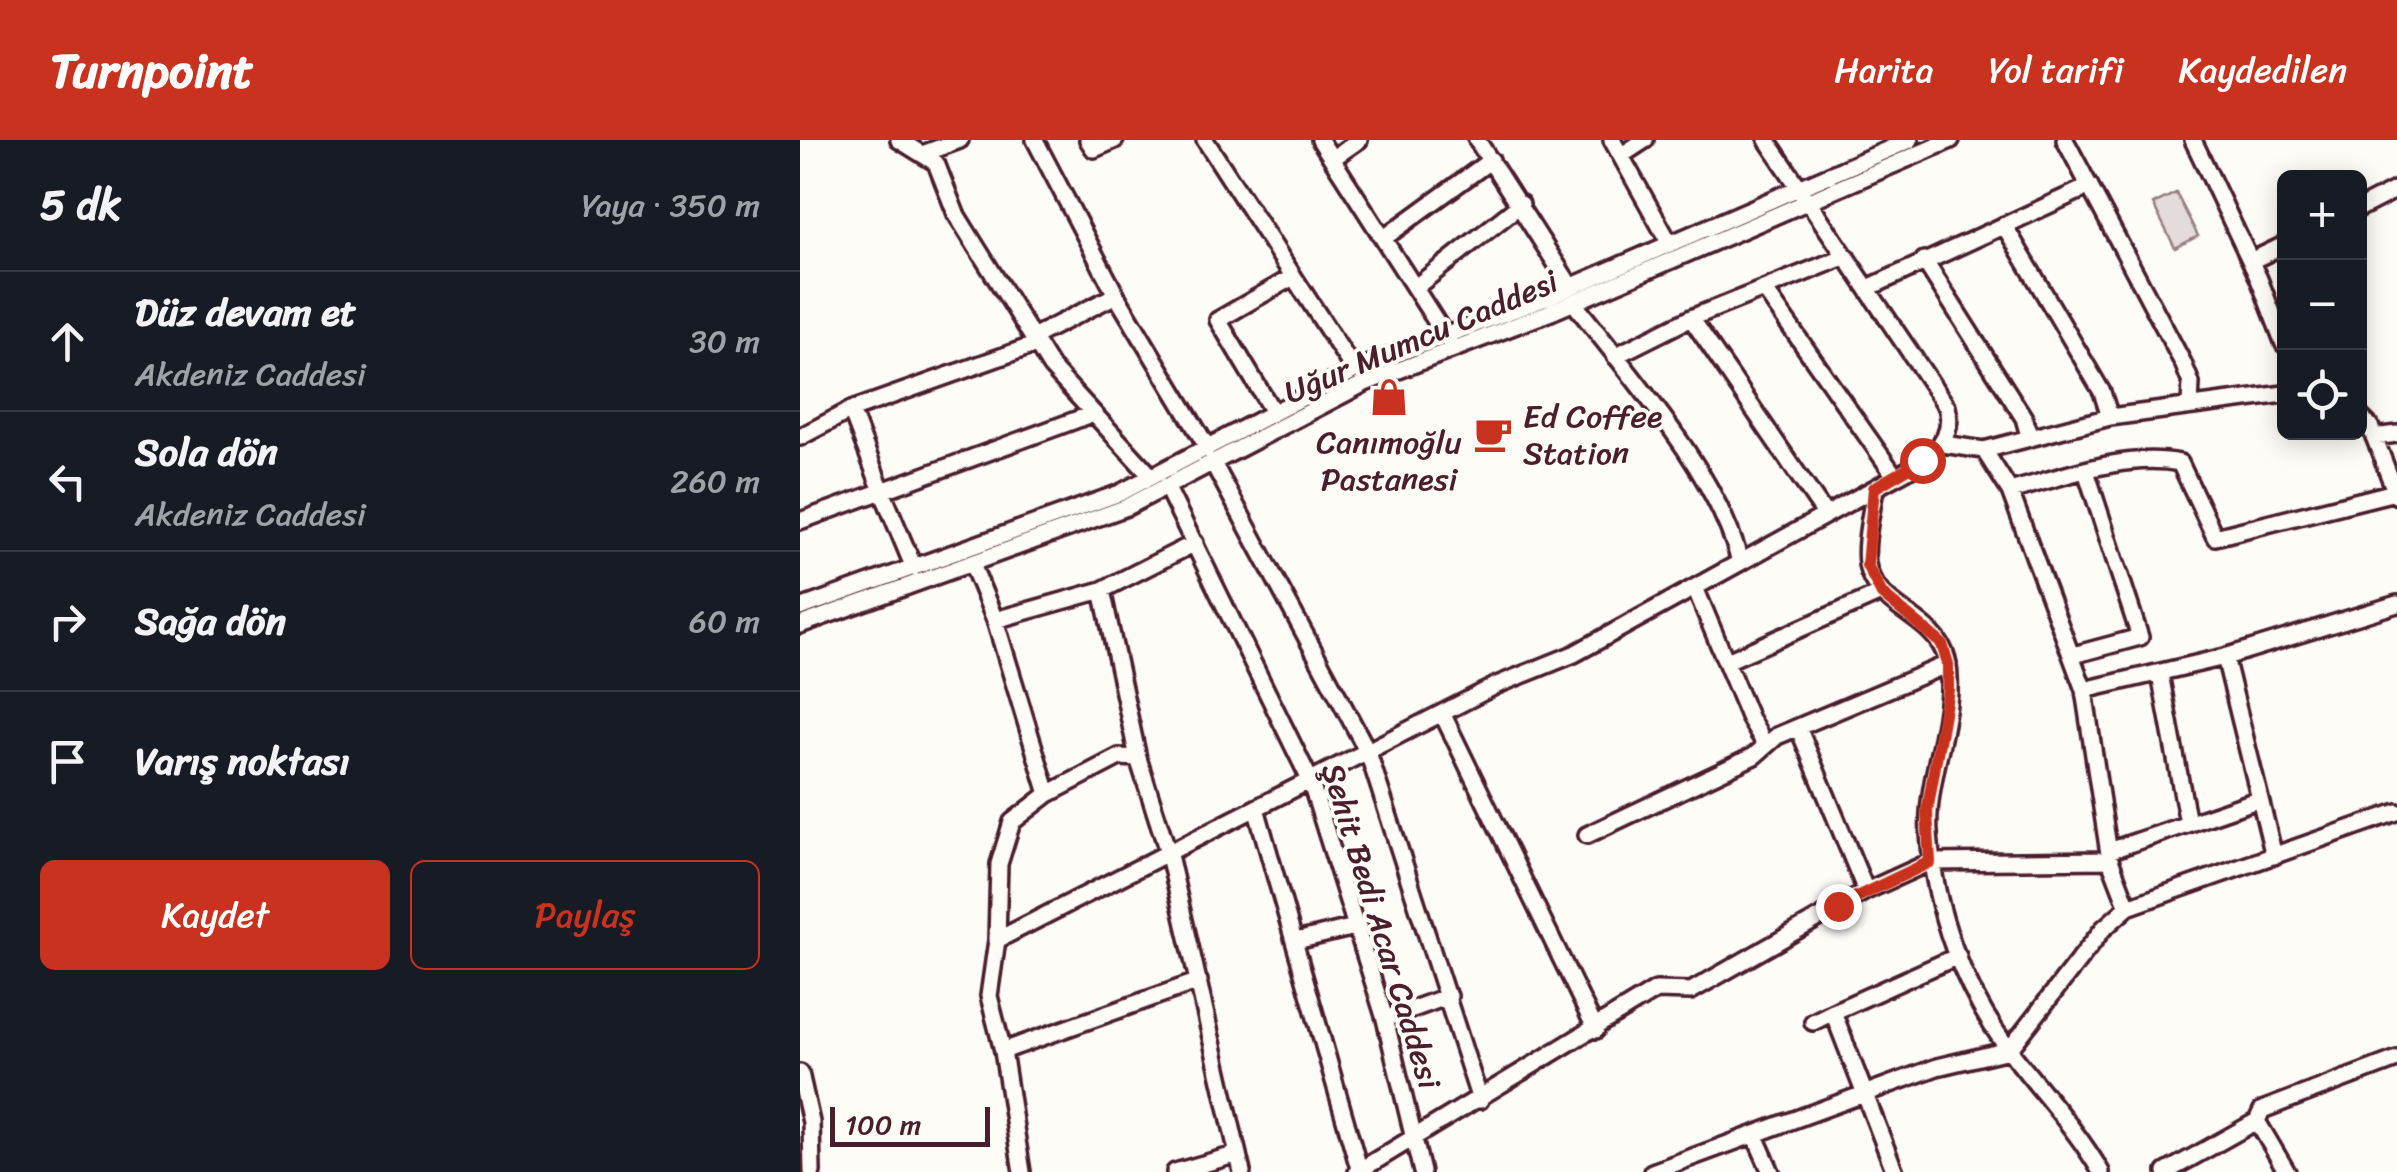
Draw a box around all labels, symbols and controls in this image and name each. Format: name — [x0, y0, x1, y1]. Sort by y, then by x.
text: Turnpoint — [50, 28, 253, 113]
text: Harita — [1834, 39, 1933, 101]
text: Yol tarifi — [1988, 39, 2124, 101]
text: Kaydedilen — [2179, 39, 2347, 101]
text: 5 dk — [40, 168, 121, 242]
map controls — [2277, 170, 2367, 440]
button: + — [2277, 170, 2367, 260]
text: Yaya · 350 m — [582, 177, 760, 234]
street label: Uğur Mumcu Caddesi — [1275, 253, 1568, 421]
button: − — [2277, 260, 2367, 350]
text: Düz devam et — [135, 279, 356, 346]
text: 30 m — [689, 313, 760, 370]
icon: ahead — [40, 314, 95, 369]
text: Akdeniz Caddesi — [135, 346, 366, 403]
button: locate — [2277, 350, 2367, 440]
shop icon: Canımoğlu Pastanesi — [1368, 376, 1410, 418]
place label: Ed Coffee Station — [1523, 388, 1662, 482]
cafe icon: Ed Coffee Station — [1472, 413, 1514, 455]
place label: Canımoğlu Pastanesi — [1316, 414, 1462, 508]
text: Sola dön — [135, 419, 278, 486]
route start — [1900, 438, 1946, 484]
text: 260 m — [670, 453, 760, 510]
icon: left — [40, 454, 95, 509]
text: Akdeniz Caddesi — [135, 486, 366, 543]
text: Sağa dön — [135, 588, 286, 655]
text: 60 m — [689, 593, 760, 650]
icon: right — [40, 594, 95, 649]
text: Varış noktası — [135, 728, 350, 795]
icon: arrive — [40, 734, 95, 789]
street label: Şehit Bedi Acar Caddesi — [1304, 756, 1458, 1097]
button: Kaydet — [40, 860, 390, 970]
button: Paylaş — [410, 860, 760, 970]
route end — [1816, 884, 1862, 930]
text: 100 m — [845, 1100, 921, 1149]
scale bar — [830, 1102, 990, 1146]

